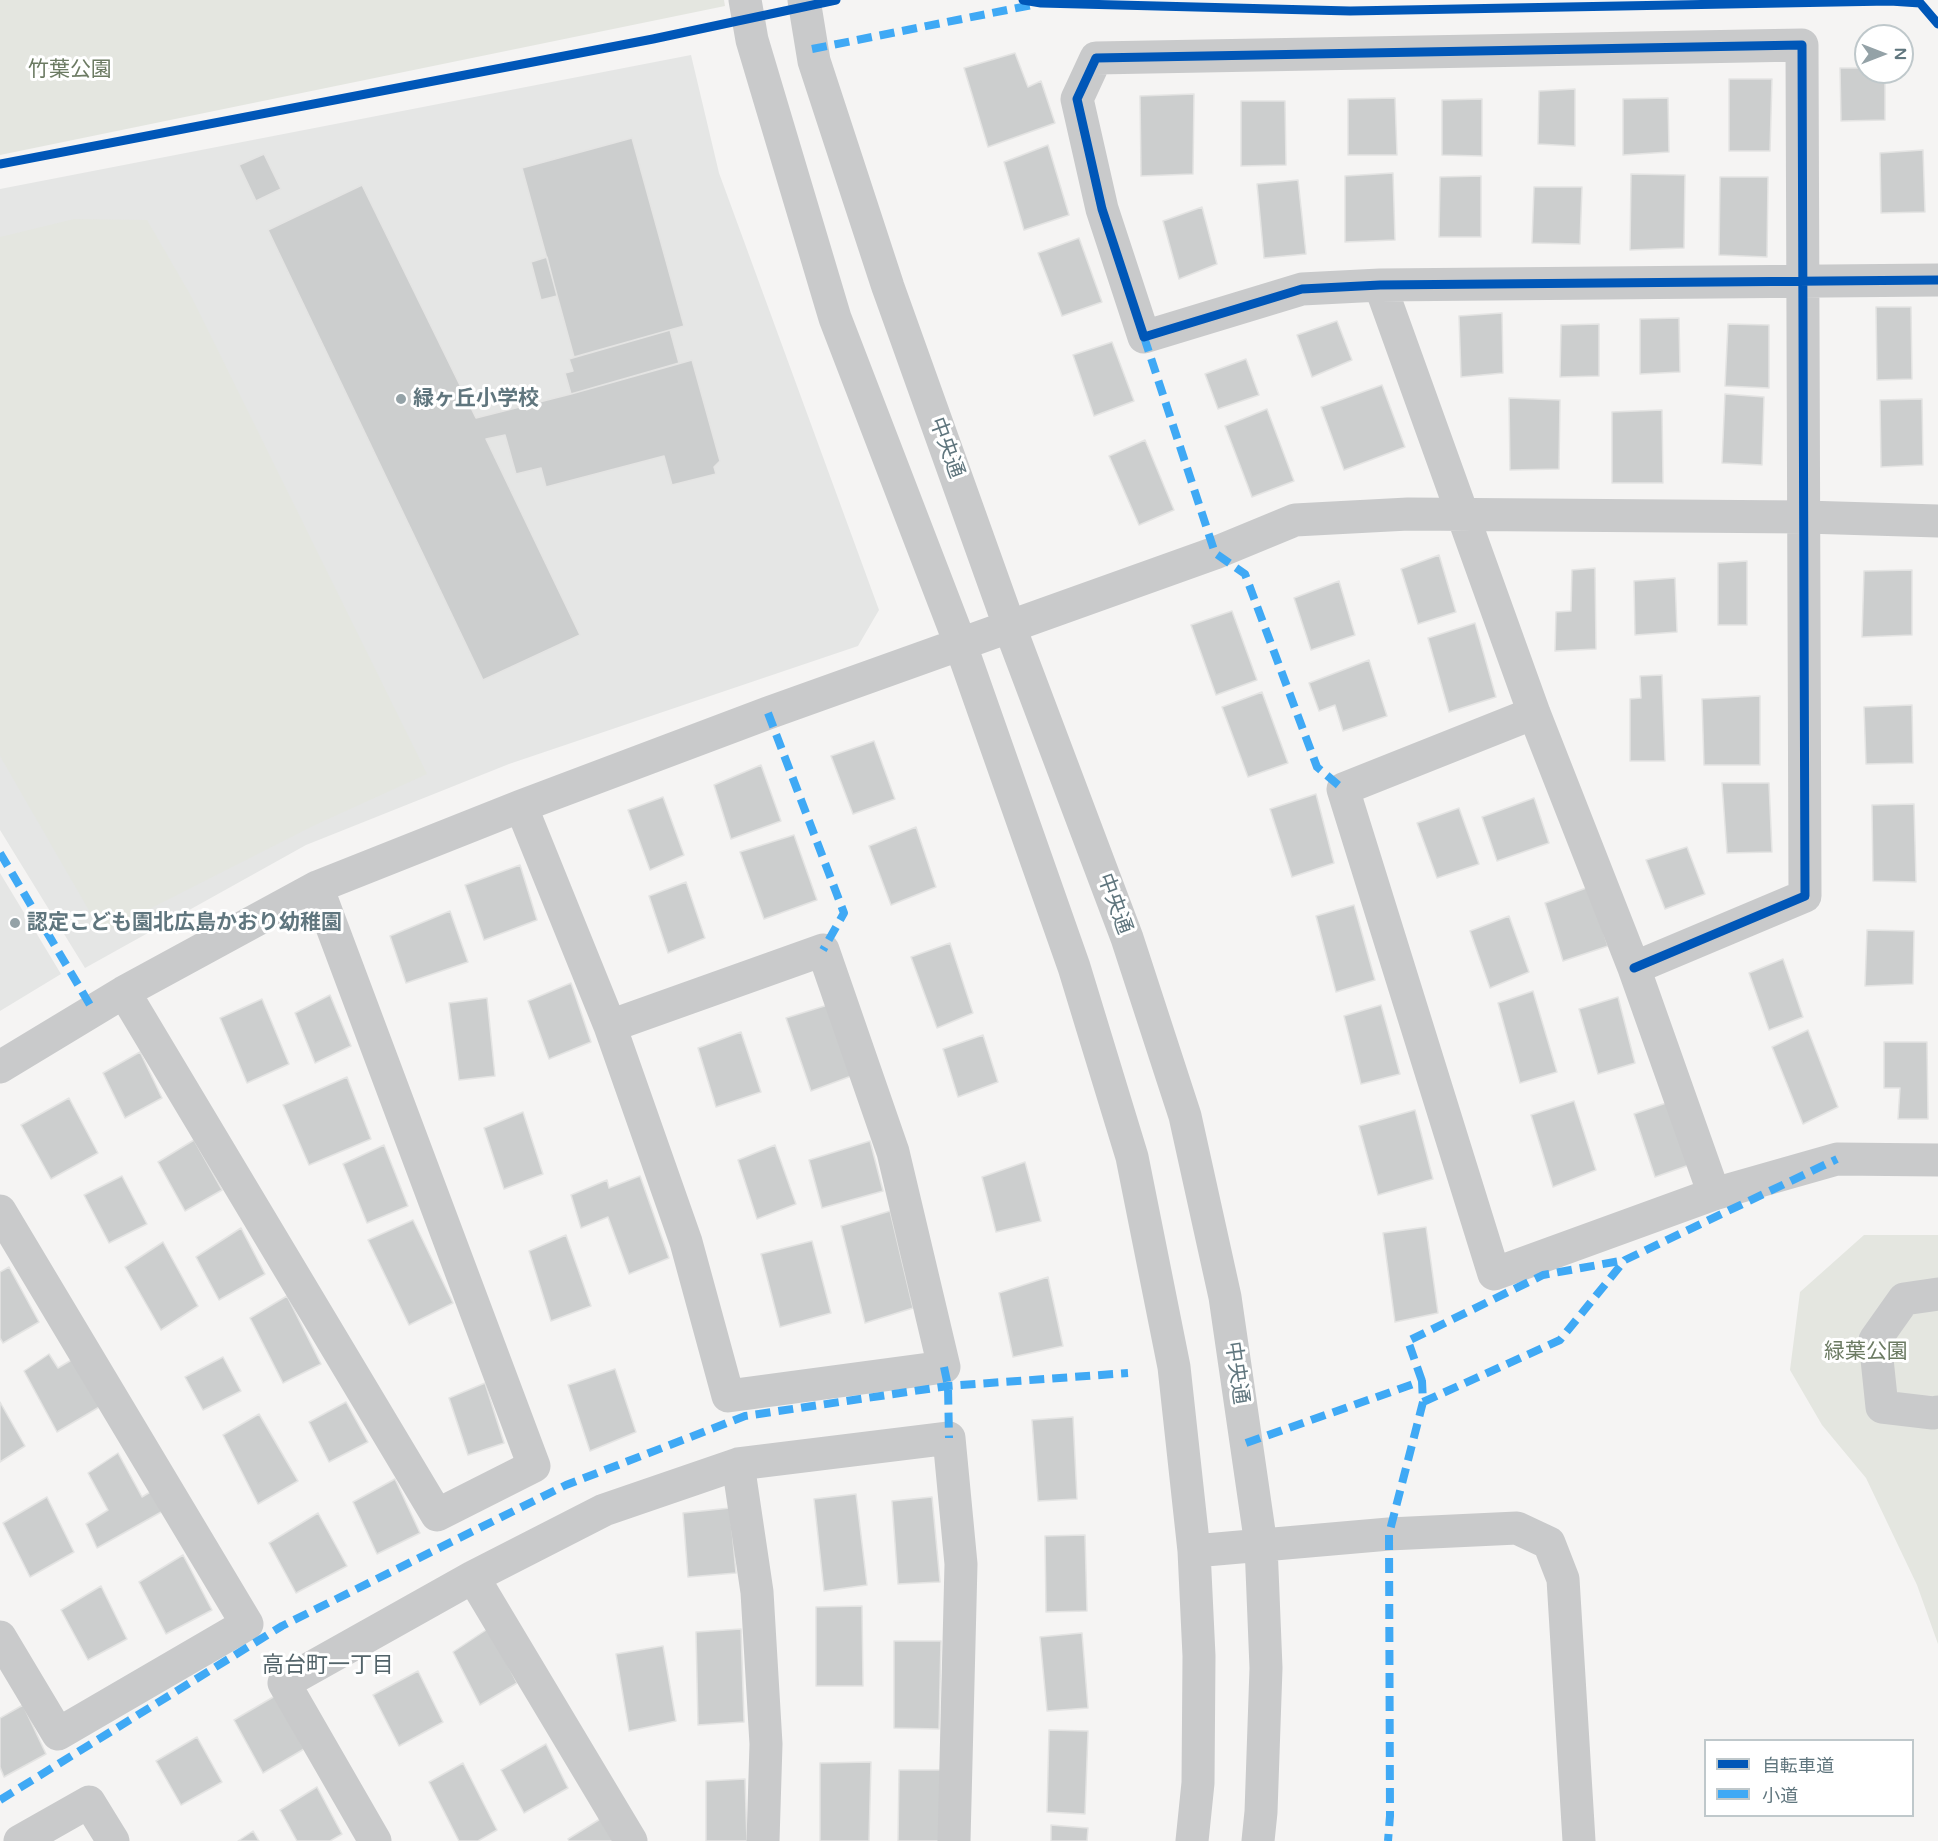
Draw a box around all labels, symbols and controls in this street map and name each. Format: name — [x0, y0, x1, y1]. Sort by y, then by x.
north arrow — [1854, 24, 1914, 84]
text: N — [1890, 48, 1910, 60]
park label: 竹葉公園 — [28, 57, 112, 83]
place label: 緑ヶ丘小学校 — [413, 386, 539, 412]
marker: 緑ヶ丘小学校 — [394, 392, 408, 406]
street label: 中央通 — [923, 414, 969, 482]
street label: 中央通 — [1091, 870, 1137, 938]
place label: 認定こども園北広島かおり幼稚園 — [27, 910, 342, 936]
marker: 認定こども園北広島かおり幼稚園 — [8, 916, 22, 930]
park label: 緑葉公園 — [1824, 1339, 1908, 1365]
street label: 中央通 — [1219, 1340, 1253, 1406]
district label: 高台町一丁目 — [262, 1653, 394, 1679]
legend — [1704, 1739, 1914, 1817]
text: 自転車道 — [1762, 1755, 1834, 1777]
text: 小道 — [1762, 1785, 1798, 1807]

